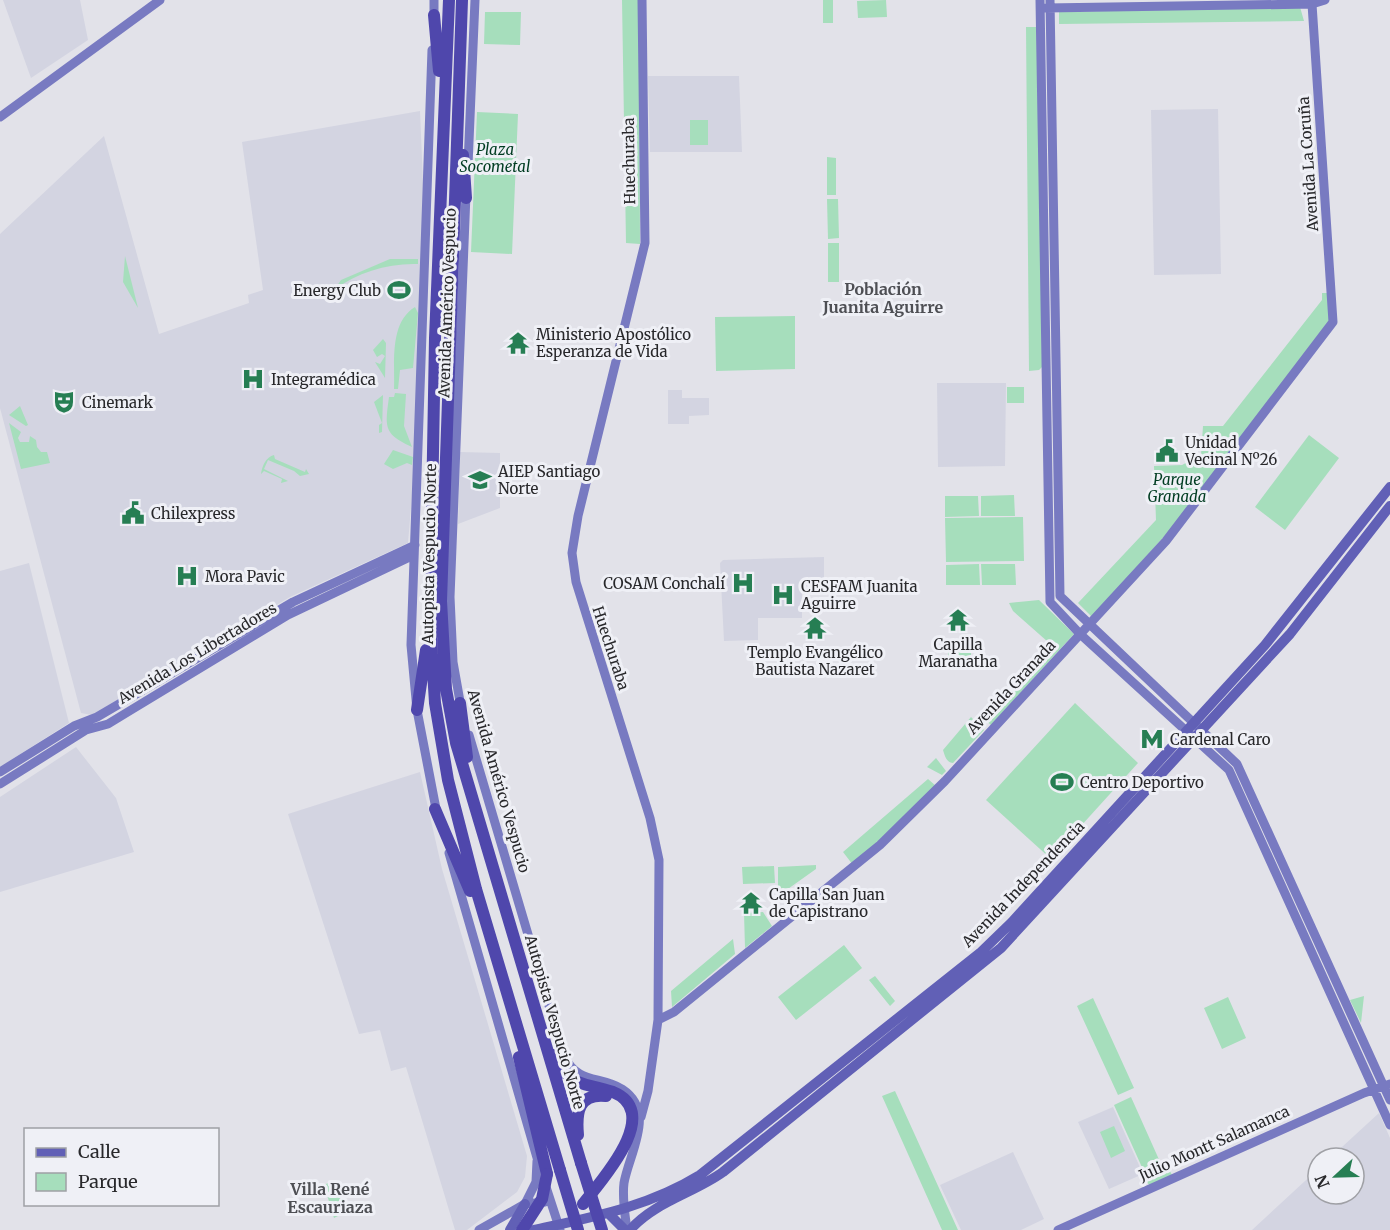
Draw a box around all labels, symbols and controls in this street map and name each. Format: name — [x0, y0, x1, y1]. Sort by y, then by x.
street label: Avenida La Coruña — [1294, 96, 1322, 233]
street label: Huechuraba — [619, 117, 639, 205]
park label: Plaza Socometal — [460, 140, 530, 176]
street label: Avenida Américo Vespucio — [434, 208, 460, 399]
sports icon: Energy Club — [386, 277, 412, 303]
district label: Población Juanita Aguirre — [822, 279, 944, 317]
place label: Energy Club — [293, 281, 381, 300]
place label: Ministerio Apostólico Esperanza de Vida — [536, 325, 691, 361]
temple icon: Ministerio Apostólico Esperanza de Vida — [505, 330, 531, 356]
hospital icon: Integramédica — [240, 366, 266, 392]
place label: Integramédica — [271, 370, 376, 389]
theatre icon: Cinemark — [51, 389, 77, 415]
place label: Cinemark — [82, 393, 154, 412]
place label: Unidad Vecinal Nº26 — [1184, 433, 1277, 469]
public building icon: Unidad Vecinal Nº26 — [1154, 438, 1180, 464]
place label: AIEP Santiago Norte — [497, 462, 601, 498]
street label: Autopista Vespucio Norte — [418, 463, 440, 645]
school or university icon: AIEP Santiago Norte — [467, 467, 493, 493]
park label: Parque Granada — [1148, 470, 1206, 506]
public building icon: Chilexpress — [120, 500, 146, 526]
place label: Chilexpress — [151, 504, 235, 523]
hospital icon: Mora Pavic — [174, 563, 200, 589]
place label: Mora Pavic — [205, 567, 285, 586]
hospital icon: COSAM Conchalí — [730, 570, 756, 596]
place label: COSAM Conchalí — [603, 574, 726, 593]
place label: CESFAM Juanita Aguirre — [800, 577, 918, 613]
hospital icon: CESFAM Juanita Aguirre — [770, 582, 796, 608]
street label: Avenida Los Libertadores — [113, 598, 280, 708]
street label: Huechuraba — [589, 604, 633, 692]
temple icon: Capilla Maranatha — [945, 607, 971, 633]
temple icon: Templo Evangélico Bautista Nazaret — [802, 615, 828, 641]
place label: Capilla Maranatha — [918, 635, 998, 671]
street label: Avenida Granada — [962, 636, 1060, 739]
place label: Templo Evangélico Bautista Nazaret — [747, 643, 883, 679]
street label: Avenida Américo Vespucio — [463, 686, 534, 875]
metro station icon: Cardenal Caro — [1139, 726, 1165, 752]
place label: Cardenal Caro — [1170, 730, 1271, 749]
sports icon: Centro Deportivo — [1049, 769, 1075, 795]
place label: Centro Deportivo — [1080, 773, 1204, 792]
street label: Avenida Independencia — [957, 817, 1088, 952]
place label: Capilla San Juan de Capistrano — [769, 885, 885, 921]
temple icon: Capilla San Juan de Capistrano — [738, 890, 764, 916]
street label: Autopista Vespucio Norte — [521, 932, 589, 1112]
street label: Julio Montt Salamanca — [1135, 1101, 1292, 1185]
legend — [24, 1128, 219, 1206]
text: Calle — [78, 1140, 120, 1163]
north arrow — [1306, 1146, 1366, 1206]
text: Parque — [78, 1170, 138, 1193]
text: N — [1310, 1172, 1334, 1191]
district label: Villa René Escauriaza — [287, 1179, 373, 1217]

